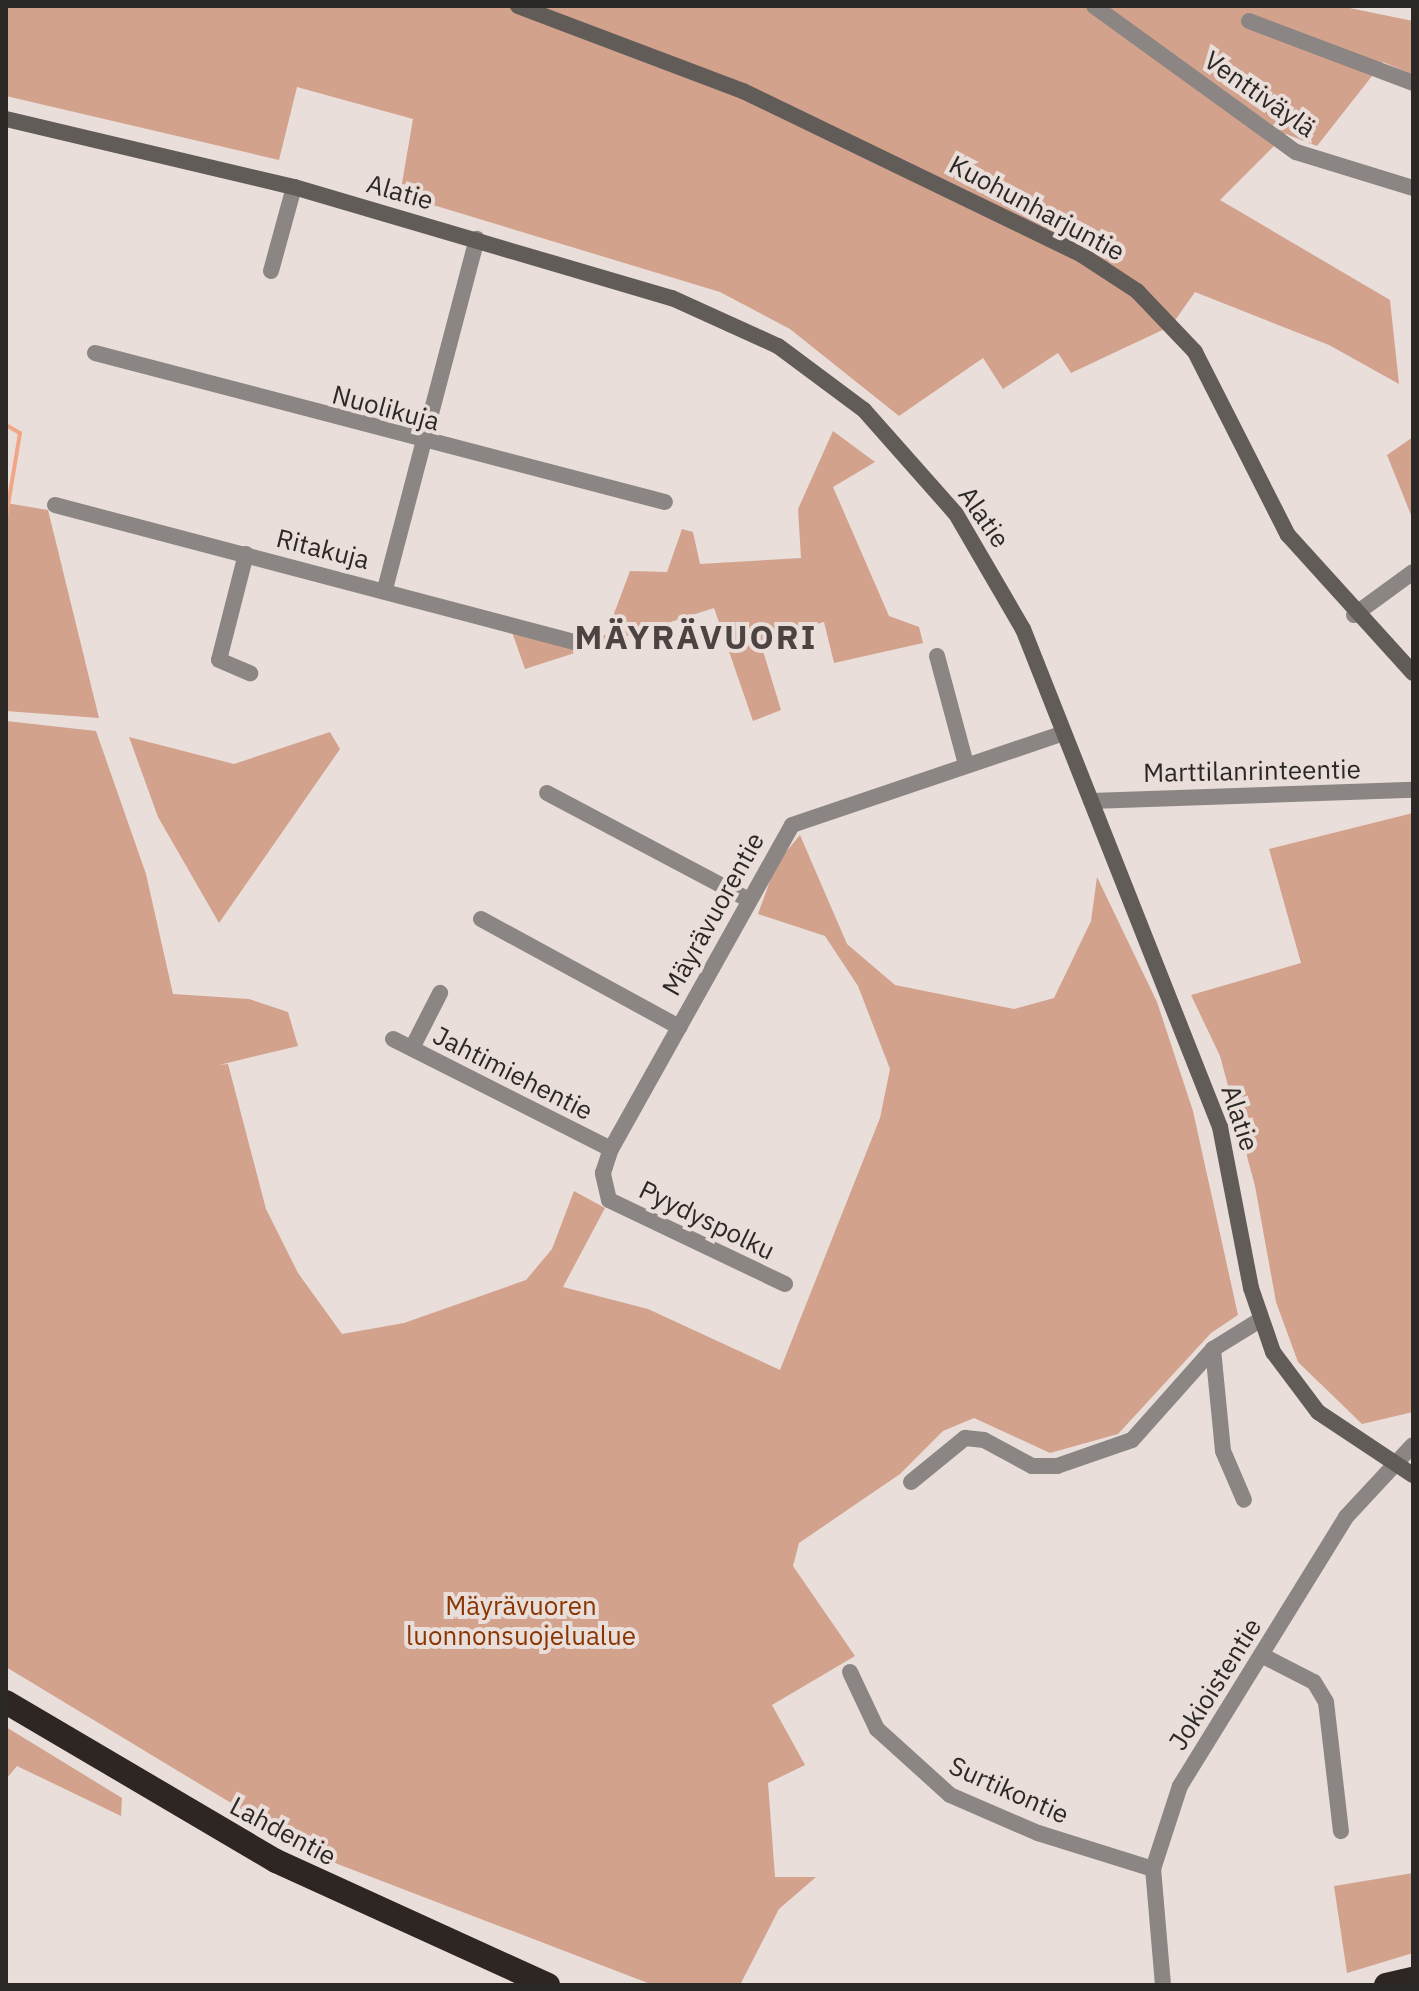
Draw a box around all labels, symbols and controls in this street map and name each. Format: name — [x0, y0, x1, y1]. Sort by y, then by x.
street label: Venttiväylä — [1198, 44, 1322, 144]
street label: Kuohunharjuntie — [944, 149, 1130, 267]
street label: Alatie — [363, 168, 437, 216]
street label: Nuolikuja — [329, 379, 443, 437]
street label: Alatie — [952, 480, 1016, 554]
street label: Ritakuja — [273, 522, 373, 576]
district label: MÄYRÄVUORI — [575, 617, 817, 657]
street label: Marttilanrinteentie — [1143, 754, 1361, 788]
street label: Mäyrävuorentie — [655, 827, 771, 1001]
street label: Jahtimiehentie — [428, 1019, 598, 1127]
street label: Alatie — [1215, 1081, 1265, 1155]
street label: Pyydyspolku — [634, 1174, 780, 1266]
park label: Mäyrävuoren luonnonsuojelualue — [406, 1590, 636, 1652]
street label: Jokioistentie — [1162, 1612, 1268, 1756]
street label: Surtikontie — [944, 1750, 1074, 1830]
street label: Lahdentie — [225, 1790, 341, 1872]

